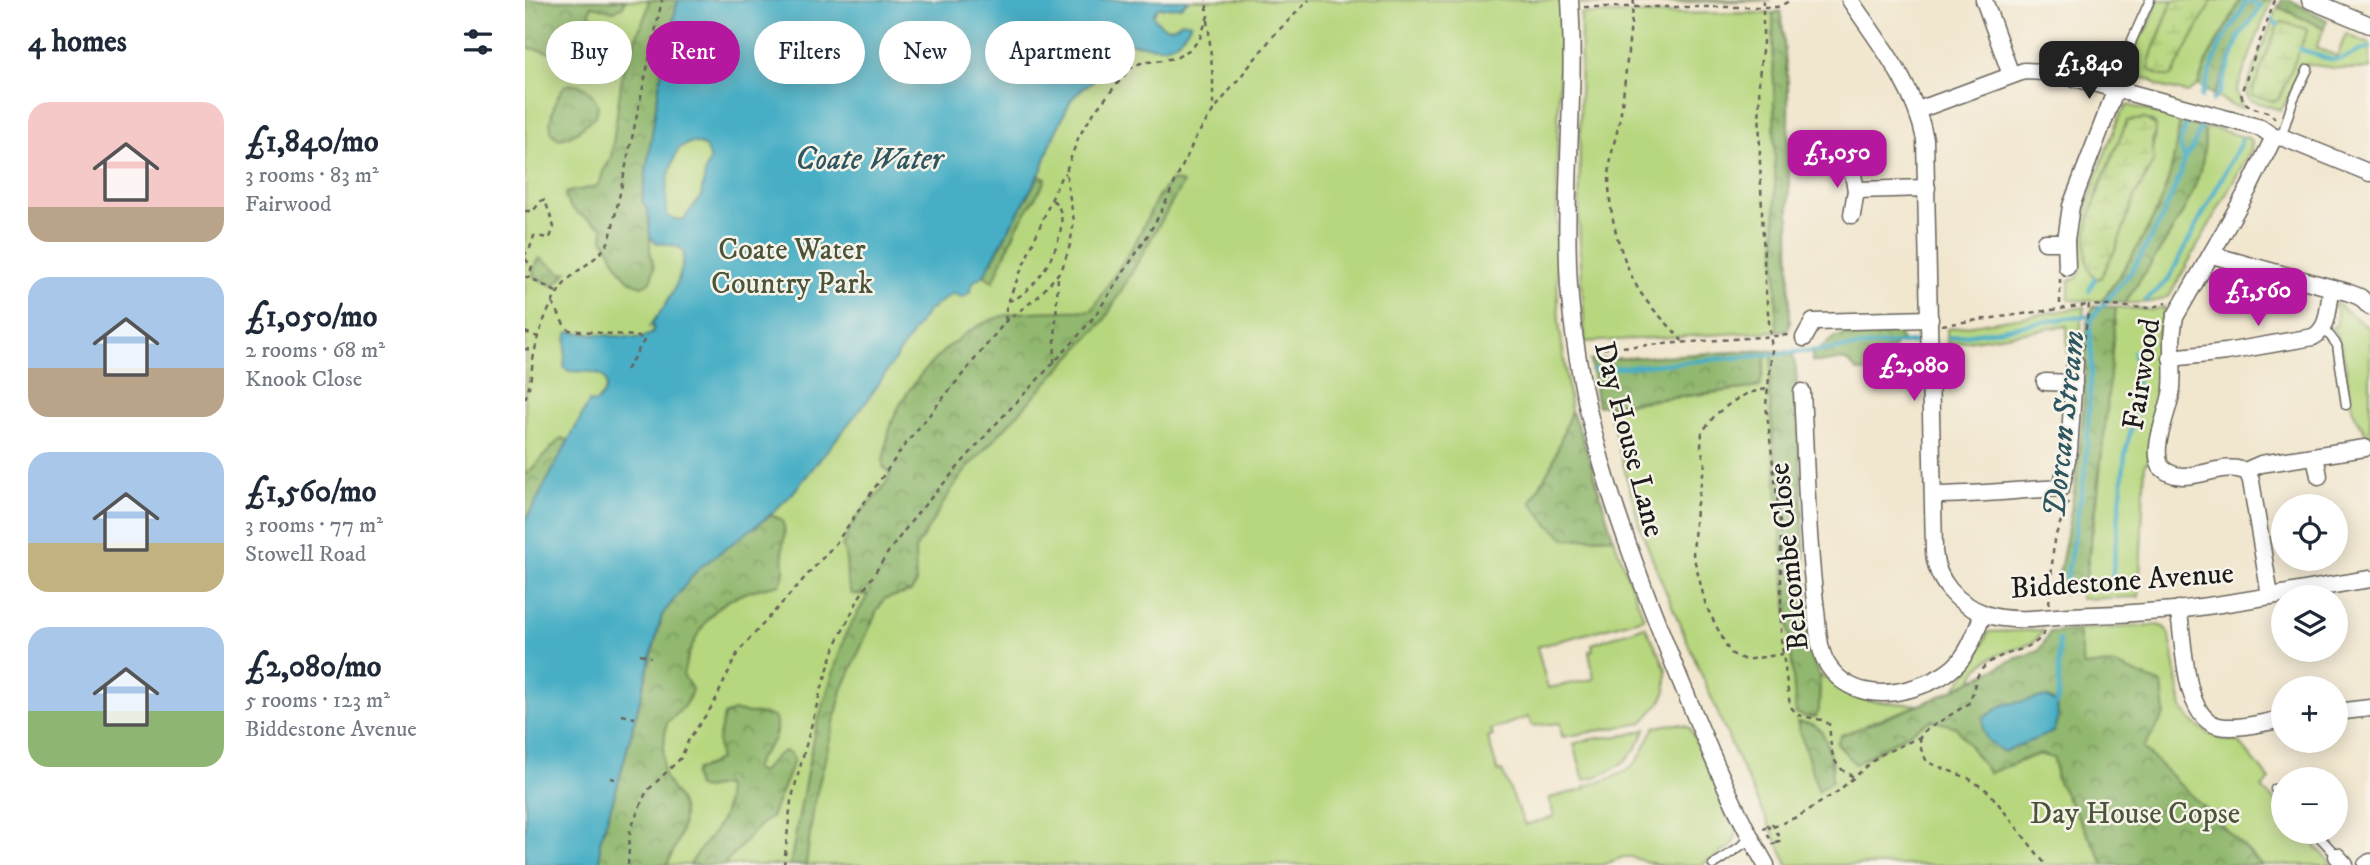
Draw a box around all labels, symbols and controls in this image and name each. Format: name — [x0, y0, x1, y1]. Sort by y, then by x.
chip: Buy — [546, 21, 632, 84]
chip: Rent — [646, 21, 740, 84]
chip: Filters — [754, 21, 865, 84]
chip: New — [879, 21, 971, 84]
chip: Apartment — [985, 21, 1135, 84]
icon: filters — [459, 23, 497, 61]
text: 4 homes — [28, 24, 127, 61]
pin: £1,840 — [2032, 42, 2146, 101]
text: £1,840 — [2055, 49, 2123, 78]
text: £1,840/mo — [245, 124, 379, 161]
icon: home — [84, 130, 168, 214]
pin: £1,050 — [1780, 130, 1894, 190]
text: £1,050 — [1804, 138, 1870, 167]
water label: Coate Water — [795, 140, 946, 180]
text: 3 rooms · 83 m² — [245, 161, 379, 190]
text: Fairwood — [245, 190, 331, 219]
park label: Coate Water Country Park — [711, 232, 873, 303]
pin: £1,560 — [2201, 268, 2315, 328]
text: £1,560 — [2225, 276, 2291, 305]
text: £1,050/mo — [245, 299, 377, 336]
icon: home — [84, 305, 168, 389]
street label: Fairwood — [2115, 316, 2170, 433]
water label: Dorcan Stream — [2035, 329, 2095, 520]
text: 2 rooms · 68 m² — [245, 336, 385, 365]
street label: Day House Lane — [1585, 338, 1672, 541]
pin: £2,080 — [1857, 344, 1971, 403]
text: £2,080 — [1879, 351, 1949, 380]
text: Knook Close — [245, 365, 362, 394]
street label: Belcombe Close — [1761, 461, 1818, 653]
text: £1,560/mo — [245, 474, 376, 511]
icon: home — [84, 480, 168, 564]
map controls — [2271, 494, 2348, 844]
button: locate — [2271, 494, 2348, 571]
text: 3 rooms · 77 m² — [245, 511, 383, 540]
text: Stowell Road — [245, 540, 366, 569]
street label: Biddestone Avenue — [2009, 555, 2235, 608]
button: layers — [2271, 585, 2348, 662]
text: £2,080/mo — [245, 649, 381, 686]
icon: home — [84, 655, 168, 739]
button: + — [2271, 676, 2348, 753]
text: 5 rooms · 123 m² — [245, 686, 390, 715]
text: Biddestone Avenue — [245, 715, 417, 744]
button: − — [2271, 767, 2348, 844]
park label: Day House Copse — [2030, 796, 2240, 833]

